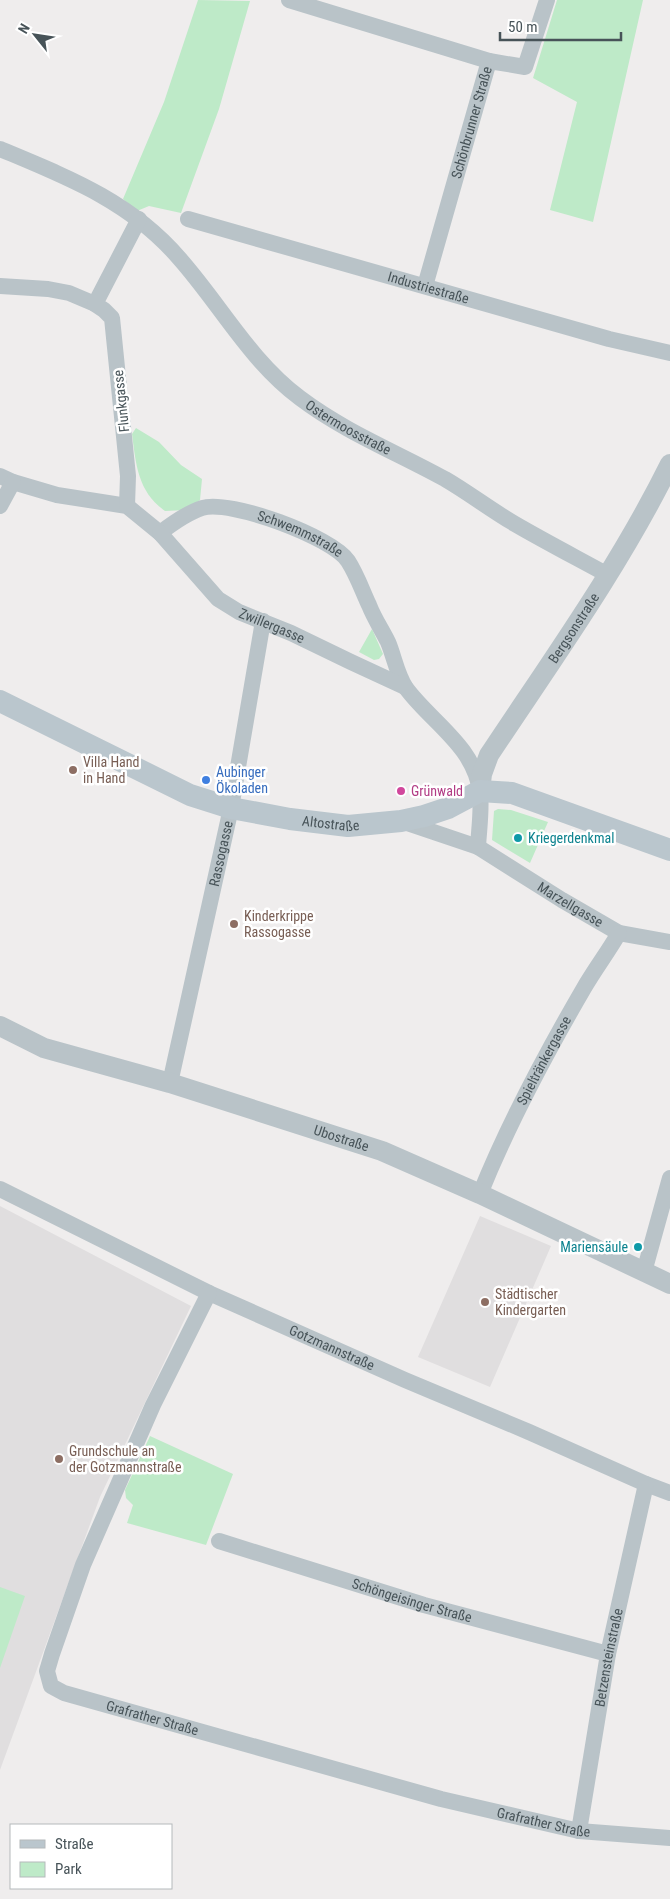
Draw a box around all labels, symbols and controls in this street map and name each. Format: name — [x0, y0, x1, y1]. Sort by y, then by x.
north arrow — [10, 10, 60, 60]
scale bar — [500, 10, 621, 42]
text: 50 m — [508, 18, 538, 36]
text: N — [15, 21, 33, 36]
street label: Schönbrunner Straße — [448, 64, 495, 180]
street label: Industriestraße — [386, 268, 471, 307]
street label: Flunkgasse — [110, 369, 132, 433]
street label: Ostermoosstraße — [302, 397, 394, 458]
street label: Schwemmstraße — [256, 507, 347, 560]
street label: Bergsonstraße — [545, 590, 603, 666]
street label: Zwillergasse — [237, 605, 308, 647]
place label: Villa Hand in Hand — [83, 754, 140, 786]
marker: Villa Hand in Hand — [67, 764, 79, 776]
place label: Aubinger Ökoladen — [216, 764, 268, 796]
marker: Aubinger Ökoladen — [200, 774, 212, 786]
place label: Grünwald — [411, 783, 463, 799]
marker: Grünwald — [395, 785, 407, 797]
street label: Altostraße — [301, 813, 360, 834]
street label: Rassogasse — [206, 819, 236, 888]
place label: Kriegerdenkmal — [528, 830, 614, 846]
marker: Kriegerdenkmal — [512, 832, 524, 844]
street label: Marzellgasse — [535, 879, 606, 930]
place label: Kinderkrippe Rassogasse — [244, 908, 314, 940]
marker: Kinderkrippe Rassogasse — [228, 918, 240, 930]
street label: Spieltränkergasse — [514, 1013, 574, 1108]
street label: Ubostraße — [312, 1122, 371, 1154]
place label: Mariensäule — [560, 1239, 628, 1255]
marker: Mariensäule — [632, 1241, 644, 1253]
place label: Städtischer Kindergarten — [495, 1286, 566, 1318]
marker: Städtischer Kindergarten — [479, 1296, 491, 1308]
street label: Gotzmannstraße — [287, 1322, 377, 1374]
place label: Grundschule an der Gotzmannstraße — [69, 1443, 182, 1475]
marker: Grundschule an der Gotzmannstraße — [53, 1453, 65, 1465]
street label: Schöngeisinger Straße — [350, 1575, 474, 1626]
street label: Betzensteinstraße — [591, 1606, 626, 1708]
street label: Grafrather Straße — [104, 1697, 201, 1739]
street label: Grafrather Straße — [495, 1804, 591, 1840]
legend — [10, 1824, 172, 1889]
text: Straße — [55, 1835, 94, 1853]
text: Park — [55, 1860, 82, 1878]

